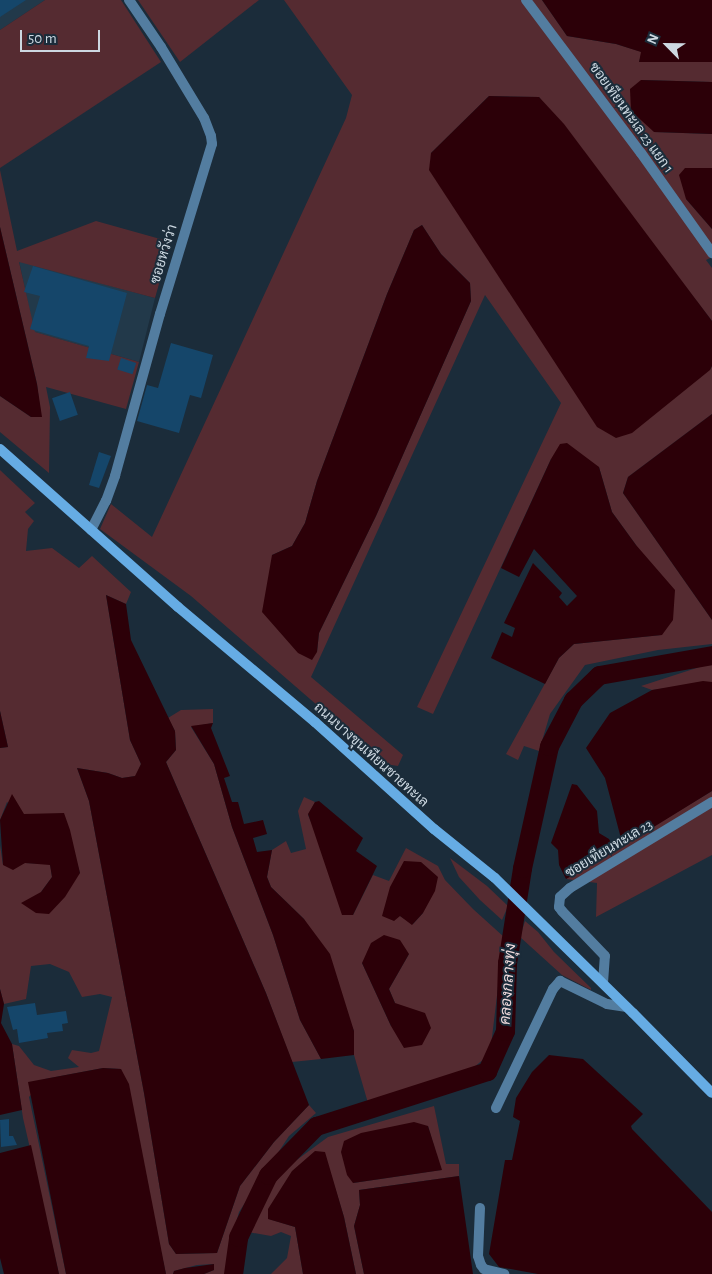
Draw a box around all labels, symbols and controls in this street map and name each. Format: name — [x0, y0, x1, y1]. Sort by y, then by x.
scale bar — [22, 20, 102, 52]
north arrow — [642, 20, 692, 70]
text: 50 m — [28, 31, 57, 46]
text: N — [645, 32, 662, 46]
street label: ซอยเทียนทะเล 23 แยก 1 — [585, 59, 677, 177]
street label: ซอยหวังว่า — [147, 222, 181, 286]
street label: ถนนบางขุนเทียนชายทะเล — [310, 699, 432, 811]
street label: ซอยเทียนทะเล 23 — [562, 816, 656, 882]
water label: คลองกลางทุ่ง — [496, 943, 520, 1025]

